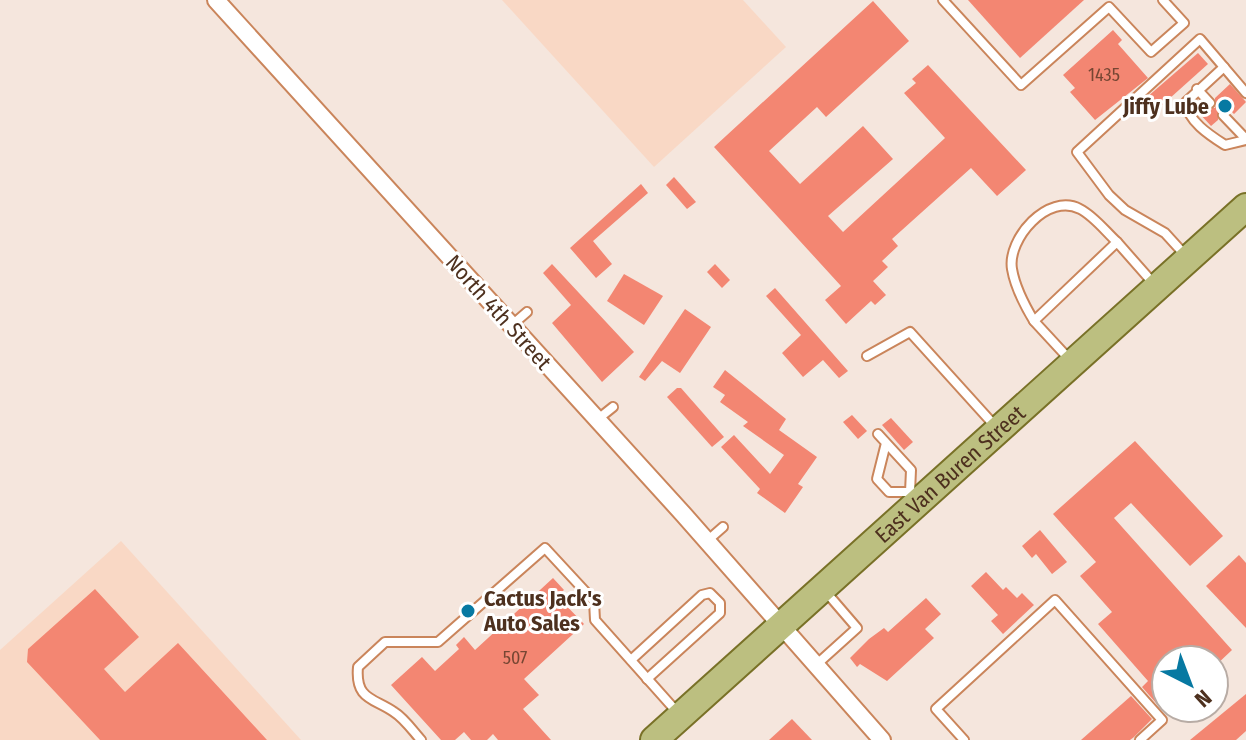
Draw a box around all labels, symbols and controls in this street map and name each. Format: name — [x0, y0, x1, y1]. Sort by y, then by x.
house number: 1435 — [1088, 64, 1120, 86]
place label: Jiffy Lube — [1122, 93, 1209, 120]
marker: Jiffy Lube — [1216, 97, 1234, 115]
street label: North 4th Street — [440, 249, 558, 376]
street label: East Van Buren Street — [869, 399, 1031, 549]
place label: Cactus Jack's Auto Sales — [483, 585, 602, 637]
marker: Cactus Jack's Auto Sales — [459, 602, 477, 620]
north arrow — [1150, 644, 1230, 724]
house number: 507 — [503, 647, 527, 669]
text: N — [1189, 684, 1217, 713]

